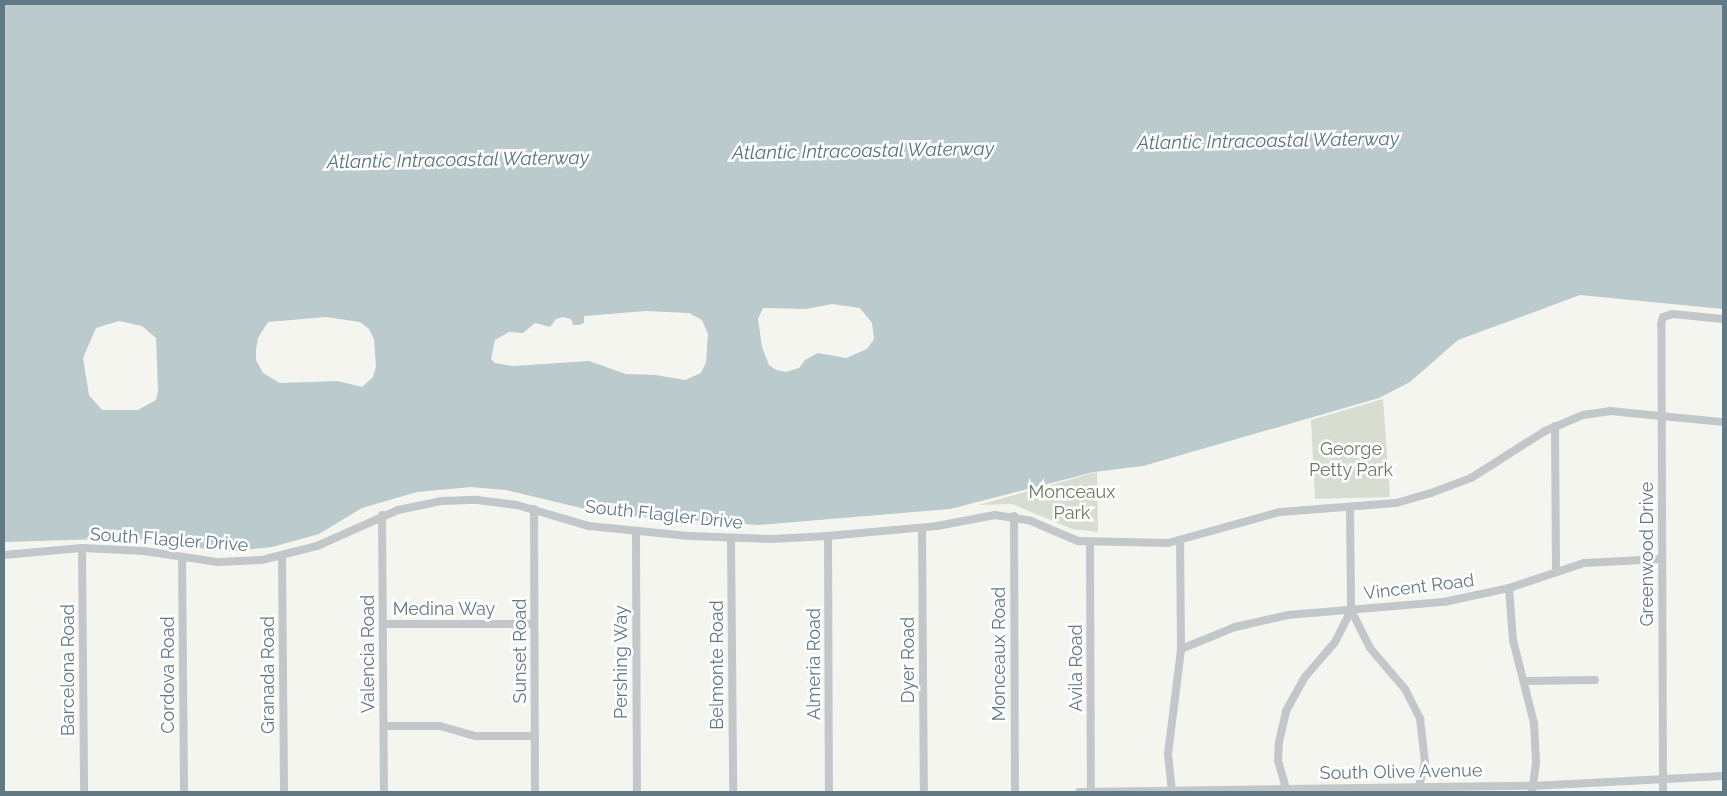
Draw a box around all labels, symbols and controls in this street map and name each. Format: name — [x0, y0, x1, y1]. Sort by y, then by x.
water label: Atlantic Intracoastal Waterway — [1136, 127, 1400, 155]
water label: Atlantic Intracoastal Waterway — [731, 137, 995, 165]
water label: Atlantic Intracoastal Waterway — [326, 146, 590, 174]
park label: George Petty Park — [1309, 439, 1393, 482]
park label: Monceaux Park — [1029, 482, 1115, 524]
street label: Greenwood Drive — [1636, 482, 1658, 626]
street label: South Flagler Drive — [584, 496, 744, 534]
street label: South Flagler Drive — [89, 524, 249, 556]
street label: Vincent Road — [1362, 570, 1476, 604]
street label: Monceaux Road — [988, 587, 1010, 721]
street label: Valencia Road — [357, 595, 379, 713]
street label: Medina Way — [392, 598, 496, 620]
street label: Sunset Road — [509, 598, 531, 704]
street label: Belmonte Road — [706, 600, 728, 730]
street label: Barcelona Road — [57, 604, 79, 736]
street label: Pershing Way — [610, 605, 632, 719]
street label: Almeria Road — [803, 608, 825, 720]
street label: Cordova Road — [157, 616, 179, 734]
street label: Granada Road — [257, 616, 279, 734]
street label: Dyer Road — [897, 617, 919, 703]
street label: Avila Road — [1065, 624, 1087, 712]
street label: South Olive Avenue — [1319, 760, 1483, 784]

